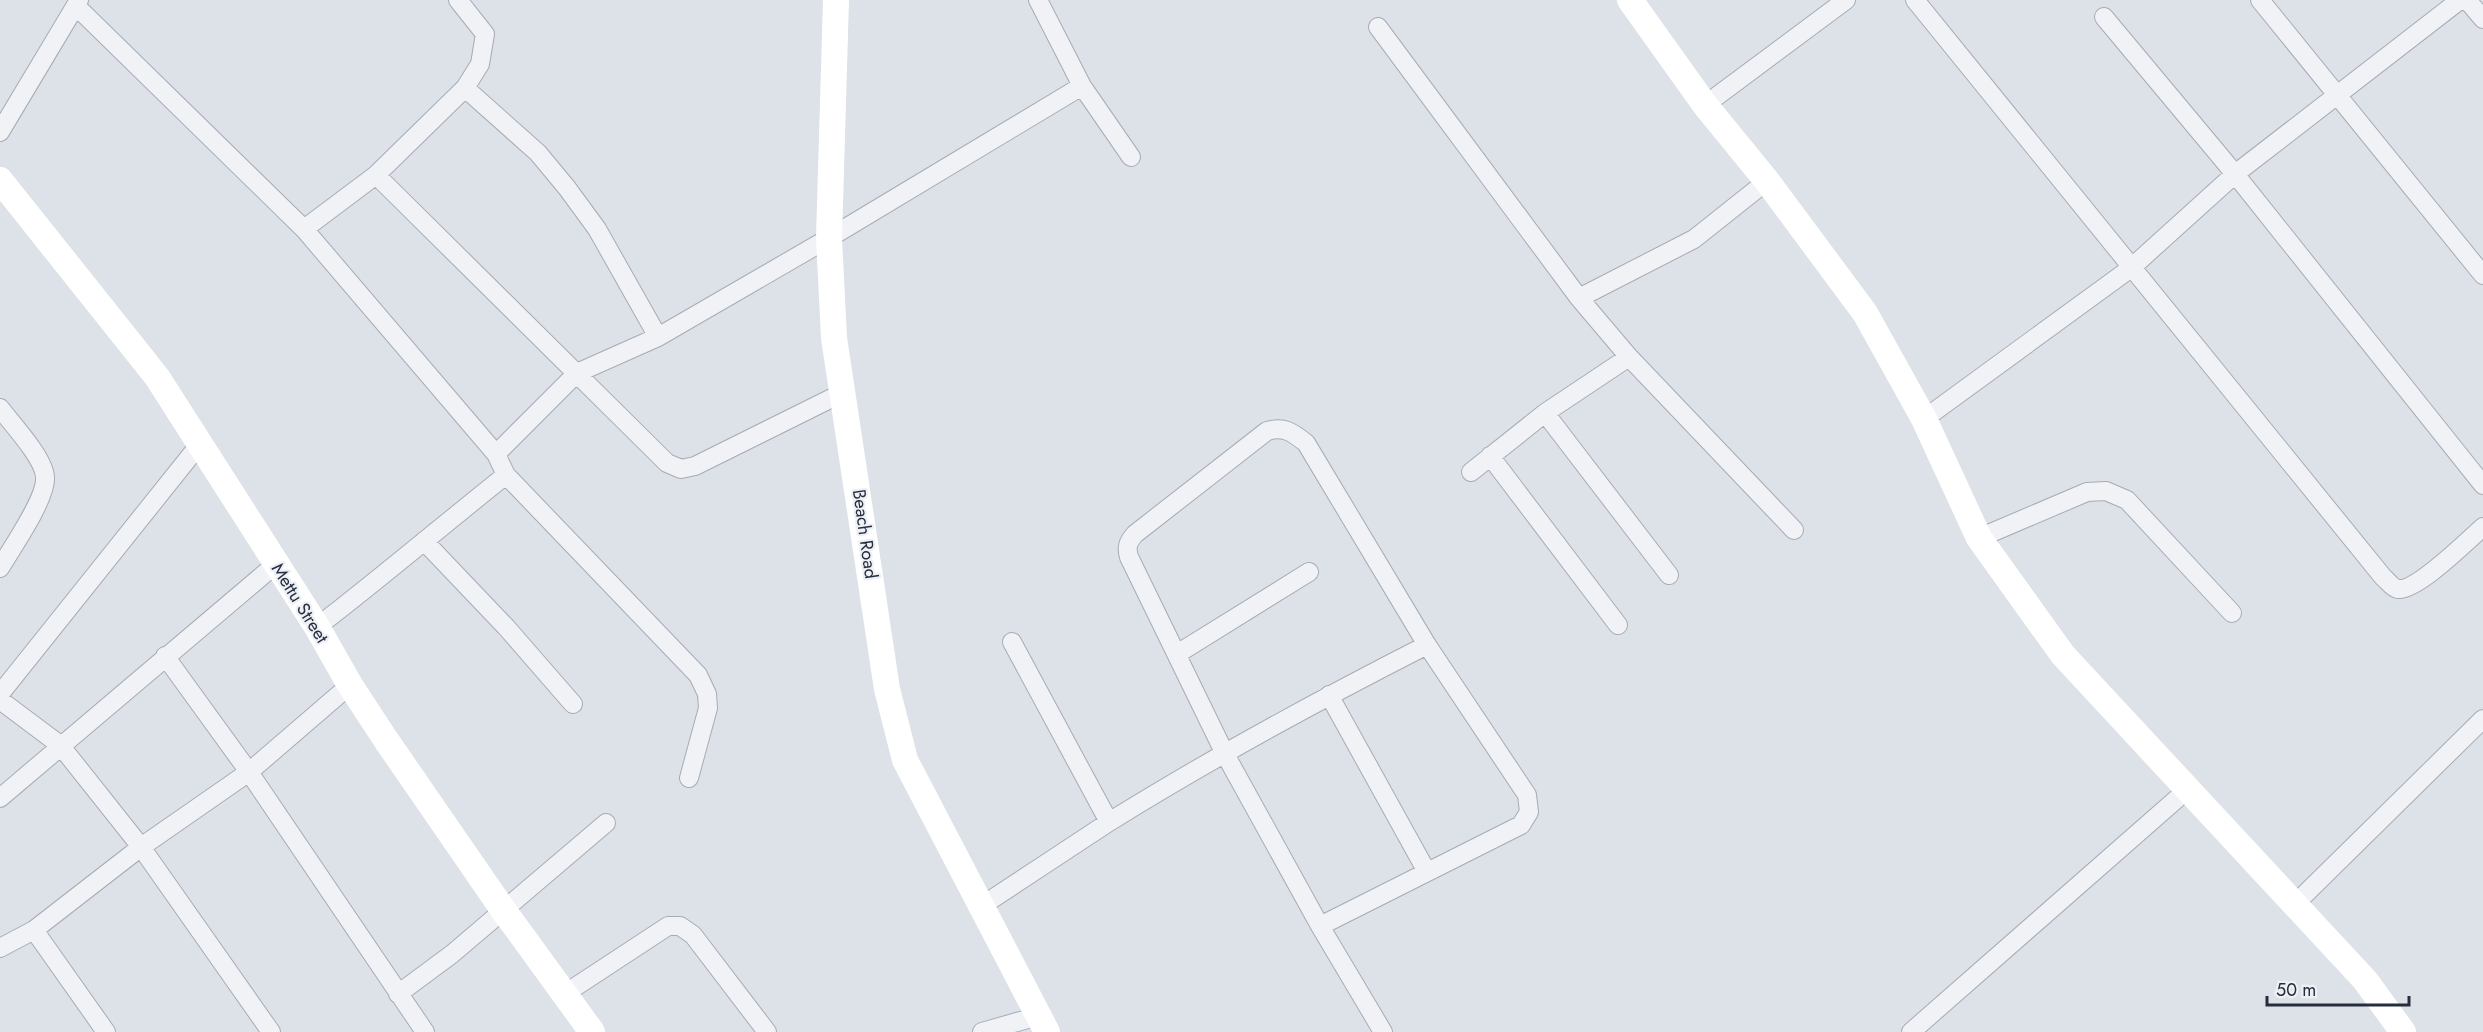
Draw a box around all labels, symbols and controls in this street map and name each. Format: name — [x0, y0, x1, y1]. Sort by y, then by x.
street label: Beach Road — [846, 487, 884, 581]
street label: Mettu Street — [265, 558, 335, 649]
scale bar — [2267, 969, 2410, 1007]
text: 50 m — [2276, 977, 2316, 1003]

